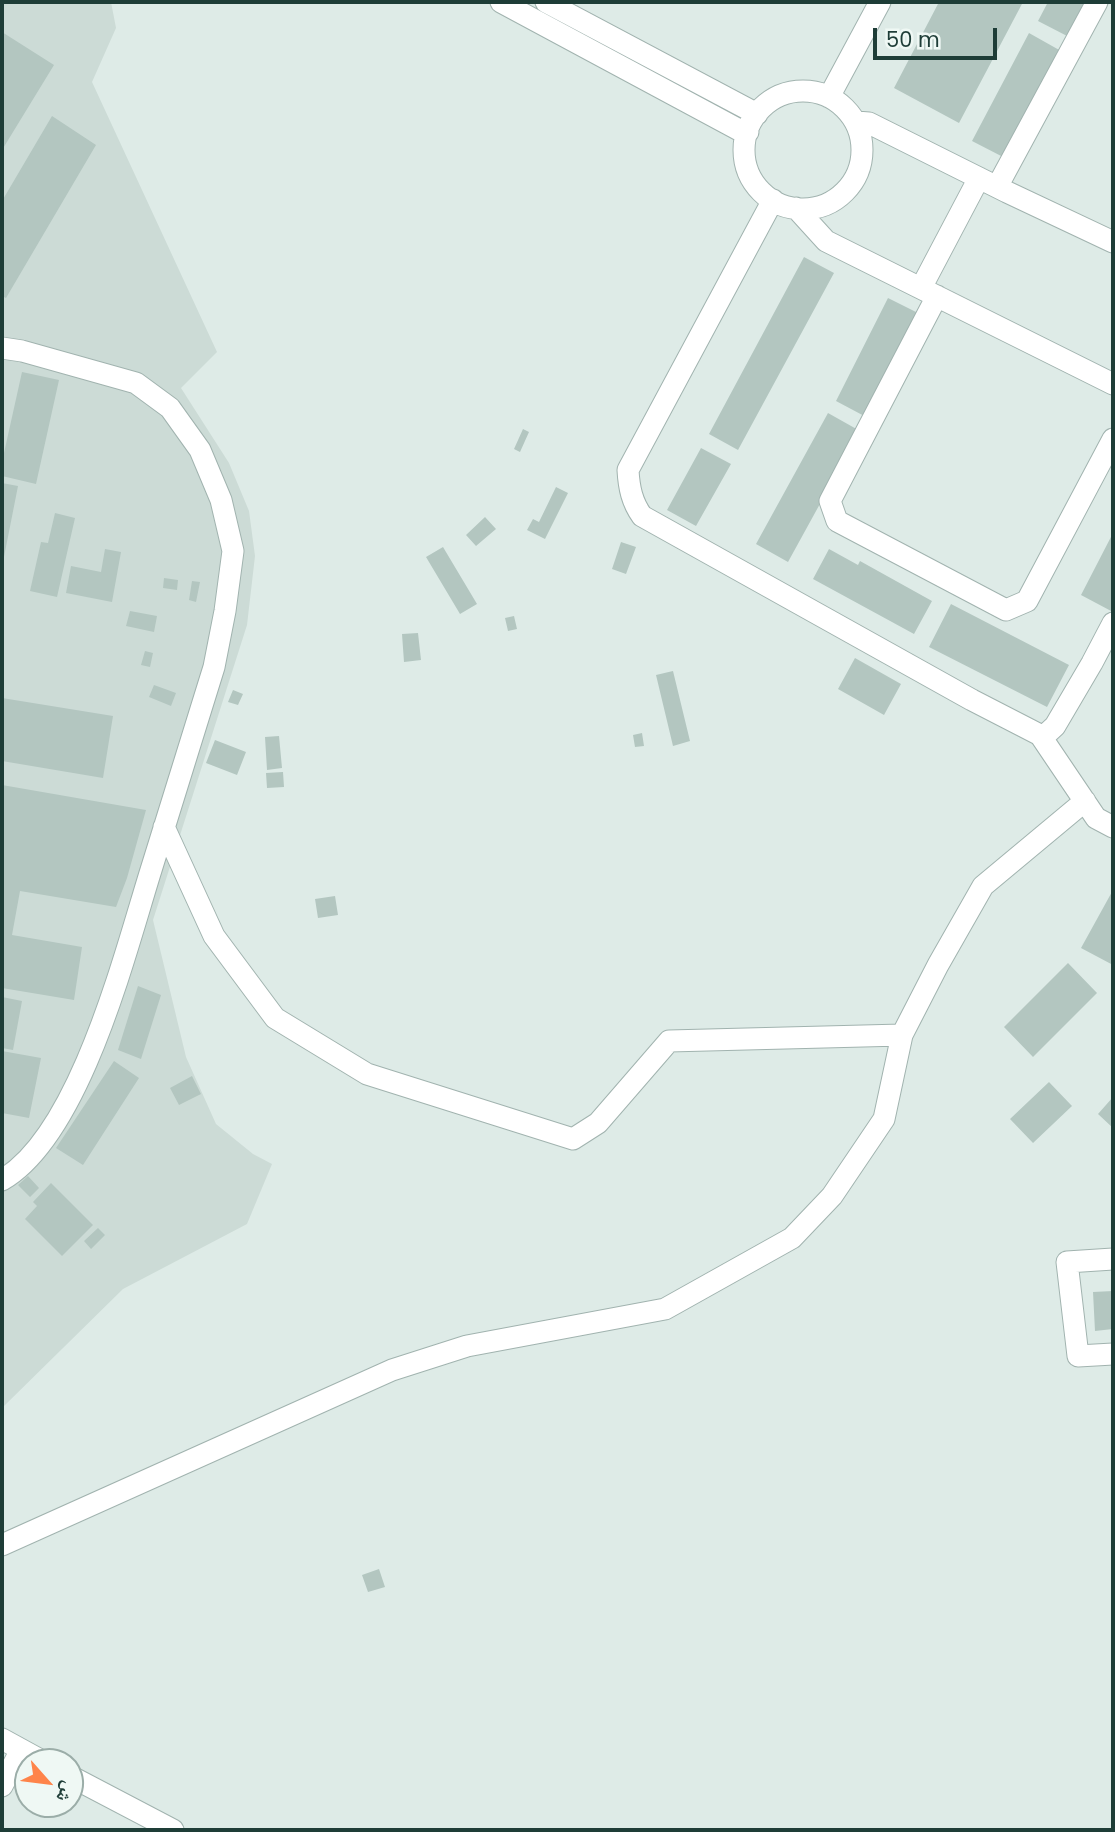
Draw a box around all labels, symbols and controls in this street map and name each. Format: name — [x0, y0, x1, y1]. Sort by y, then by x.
scale bar — [877, 14, 1001, 58]
text: 50 m — [886, 25, 940, 54]
north arrow — [14, 1748, 84, 1818]
text: ش — [50, 1777, 83, 1807]

